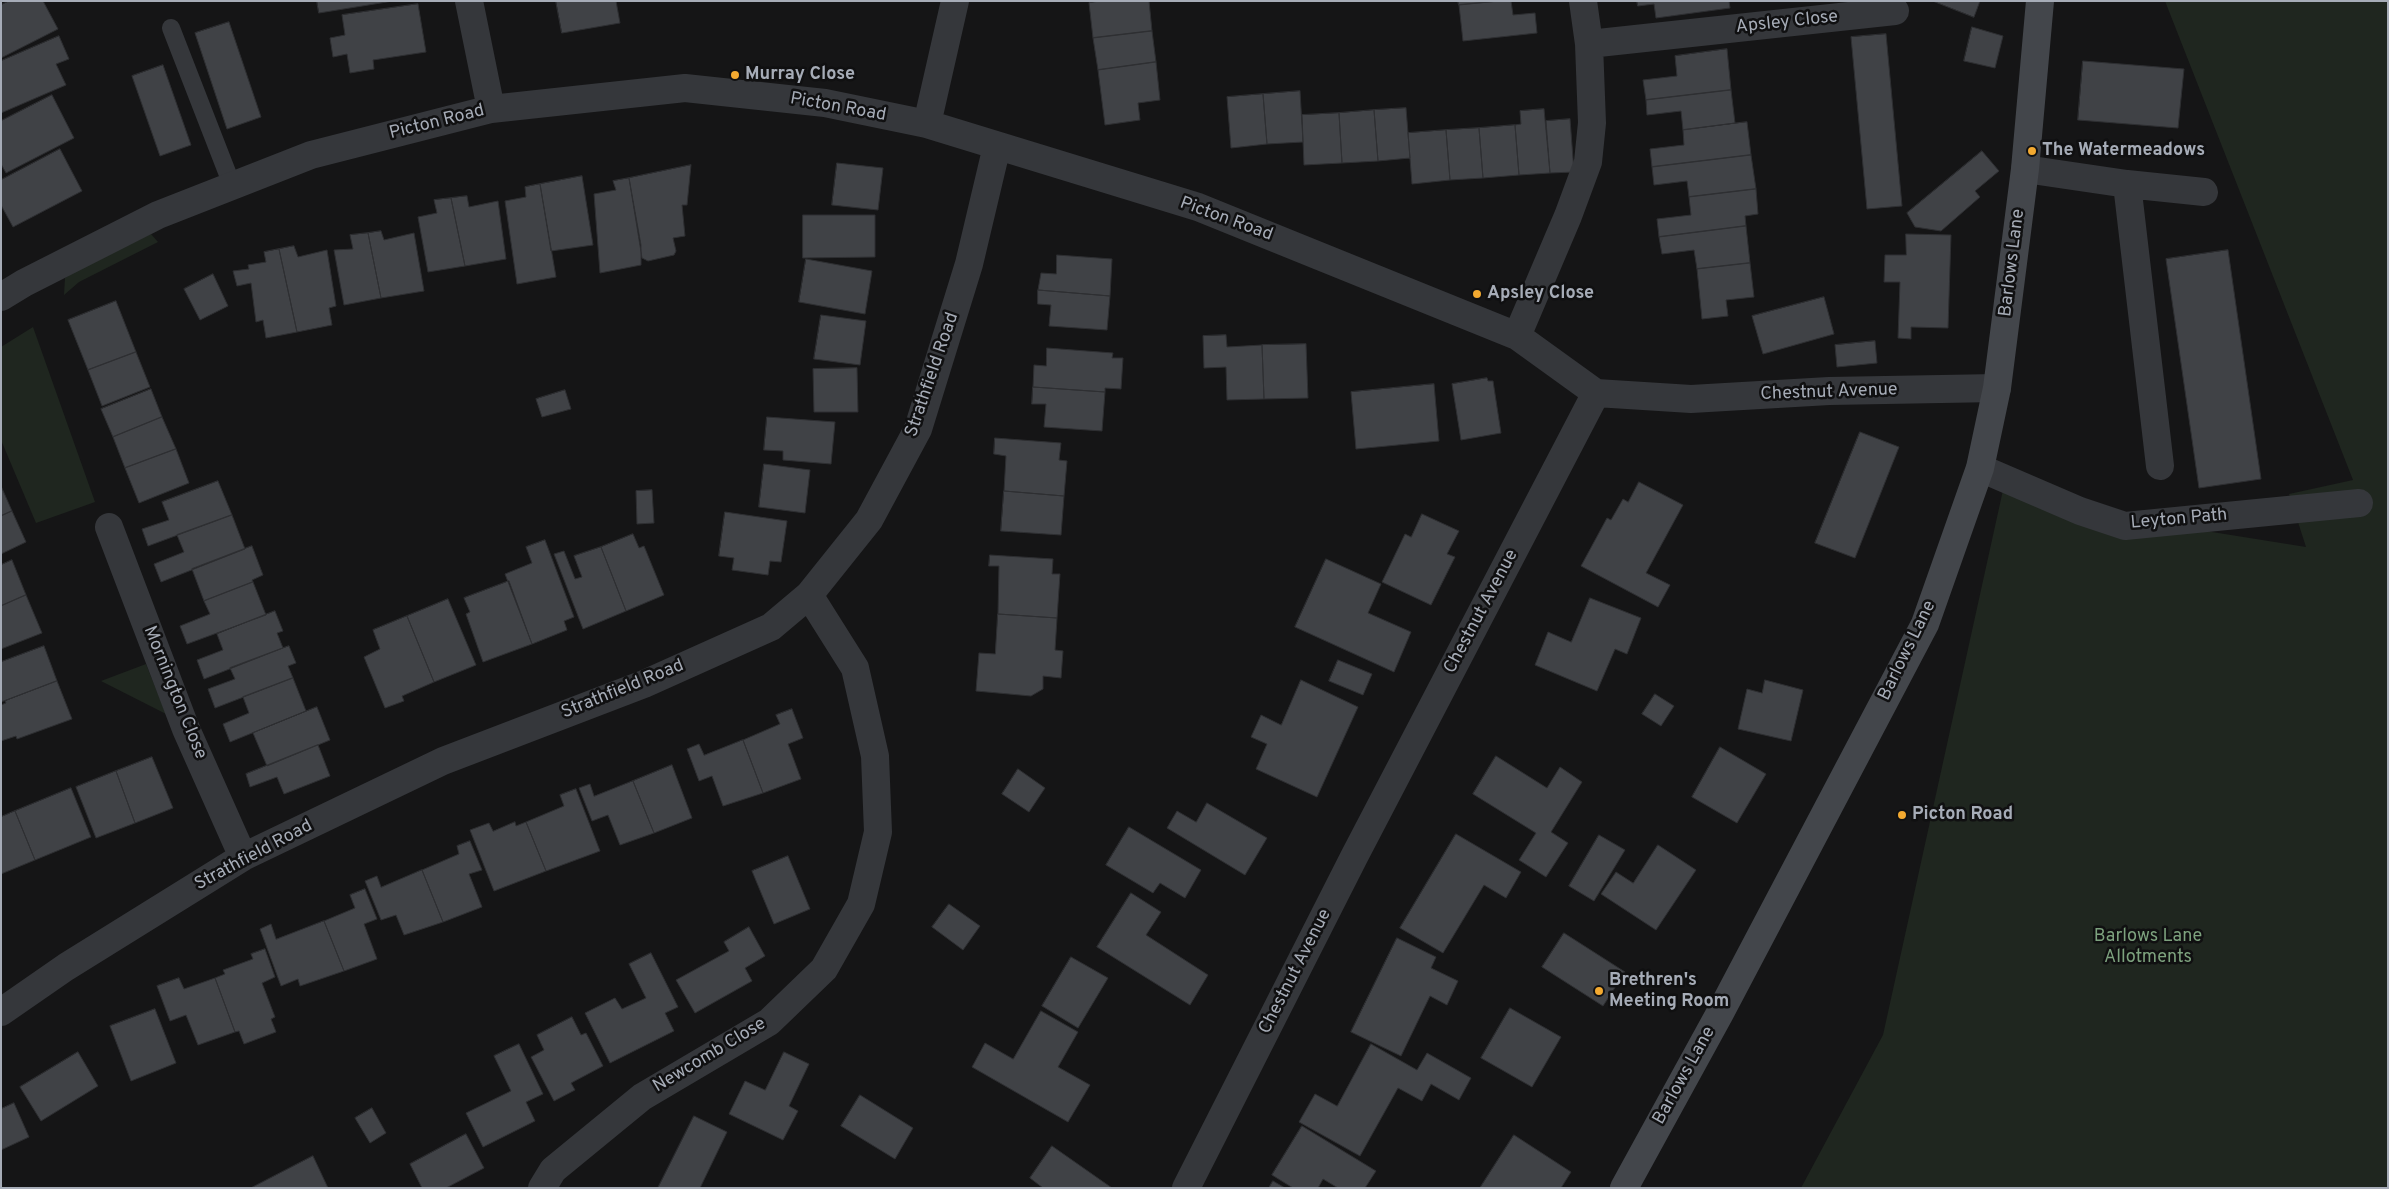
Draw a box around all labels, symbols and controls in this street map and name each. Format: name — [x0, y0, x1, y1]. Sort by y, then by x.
street label: Apsley Close — [1735, 7, 1839, 39]
place label: Murray Close — [745, 64, 855, 86]
marker: Murray Close — [729, 69, 741, 81]
street label: Picton Road — [788, 89, 888, 127]
street label: Picton Road — [387, 101, 487, 145]
place label: The Watermeadows — [2042, 140, 2205, 162]
marker: The Watermeadows — [2026, 145, 2038, 157]
street label: Picton Road — [1177, 193, 1275, 247]
street label: Barlows Lane — [1996, 208, 2030, 318]
place label: Apsley Close — [1487, 283, 1594, 305]
marker: Apsley Close — [1471, 288, 1483, 300]
street label: Strathfield Road — [902, 310, 964, 440]
street label: Chestnut Avenue — [1760, 380, 1898, 406]
street label: Leyton Path — [2130, 505, 2228, 535]
street label: Chestnut Avenue — [1440, 546, 1524, 678]
street label: Barlows Lane — [1875, 598, 1941, 704]
street label: Mornington Close — [137, 623, 211, 763]
street label: Strathfield Road — [559, 656, 687, 724]
place label: Picton Road — [1912, 804, 2013, 826]
marker: Picton Road — [1896, 809, 1908, 821]
street label: Strathfield Road — [192, 816, 316, 896]
street label: Chestnut Avenue — [1255, 906, 1337, 1038]
park label: Barlows Lane Allotments — [2094, 926, 2202, 969]
place label: Brethren's Meeting Room — [1609, 970, 1729, 1012]
marker: Brethren's Meeting Room — [1593, 985, 1605, 997]
street label: Newcomb Close — [650, 1014, 770, 1098]
street label: Barlows Lane — [1649, 1023, 1721, 1129]

